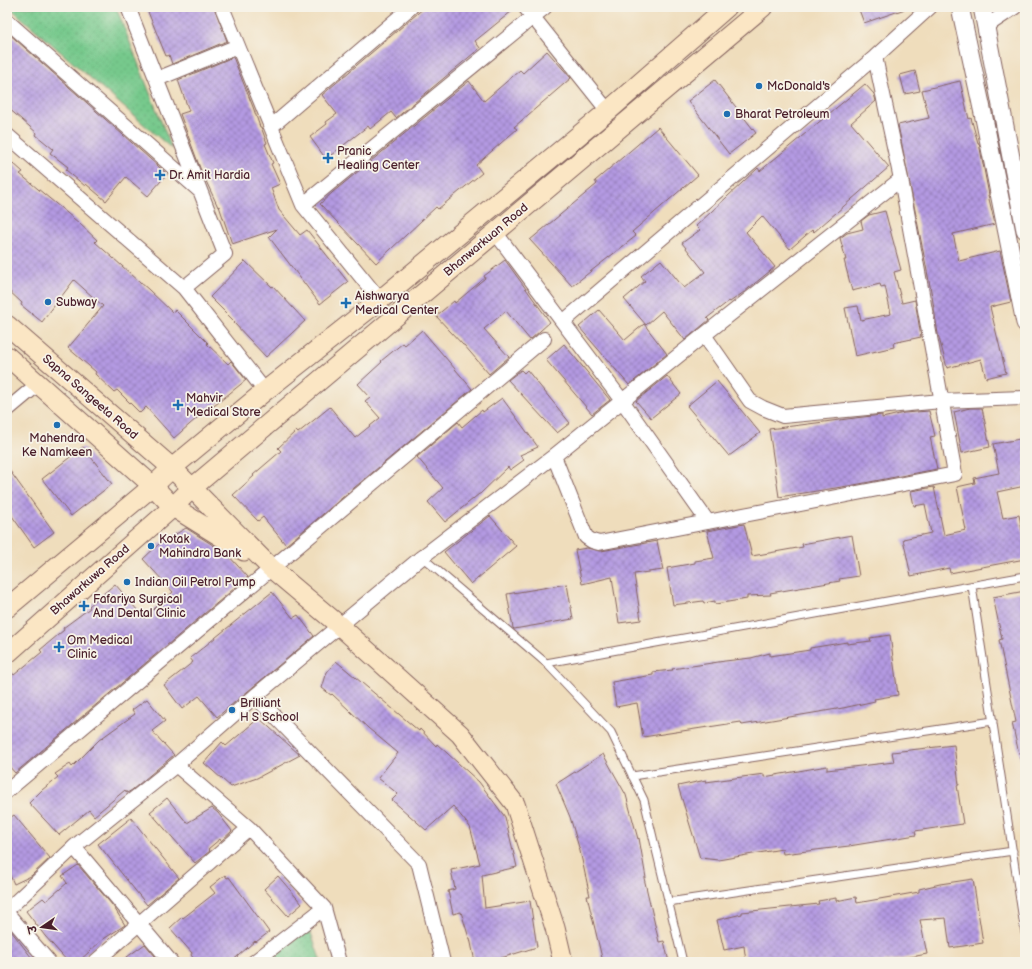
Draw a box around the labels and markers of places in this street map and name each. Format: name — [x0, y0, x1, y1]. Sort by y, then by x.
place label: McDonald's — [767, 79, 830, 94]
marker: McDonald's — [754, 81, 764, 91]
place label: Bharat Petroleum — [735, 107, 830, 122]
marker: Bharat Petroleum — [722, 109, 732, 119]
place label: Pranic Healing Center — [337, 144, 420, 173]
marker: Pranic Healing Center — [322, 152, 334, 164]
place label: Dr. Amit Hardia — [169, 168, 250, 183]
marker: Dr. Amit Hardia — [154, 169, 166, 181]
place label: Aishwarya Medical Center — [355, 289, 439, 318]
place label: Subway — [56, 295, 97, 310]
marker: Subway — [43, 297, 53, 307]
marker: Aishwarya Medical Center — [340, 297, 352, 309]
place label: Mahvir Medical Store — [186, 391, 261, 420]
marker: Mahvir Medical Store — [173, 400, 183, 410]
marker: Mahendra Ke Namkeen — [52, 420, 62, 430]
place label: Mahendra Ke Namkeen — [22, 431, 92, 460]
place label: Kotak Mahindra Bank — [159, 532, 241, 561]
marker: Kotak Mahindra Bank — [146, 541, 156, 551]
place label: Indian Oil Petrol Pump — [135, 575, 256, 590]
marker: Indian Oil Petrol Pump — [122, 577, 132, 587]
place label: Fafariya Surgical And Dental Clinic — [93, 592, 186, 621]
marker: Fafariya Surgical And Dental Clinic — [78, 600, 90, 612]
place label: Om Medical Clinic — [67, 633, 132, 662]
marker: Om Medical Clinic — [54, 642, 64, 652]
place label: Brilliant H S School — [240, 696, 299, 725]
marker: Brilliant H S School — [227, 705, 237, 715]

